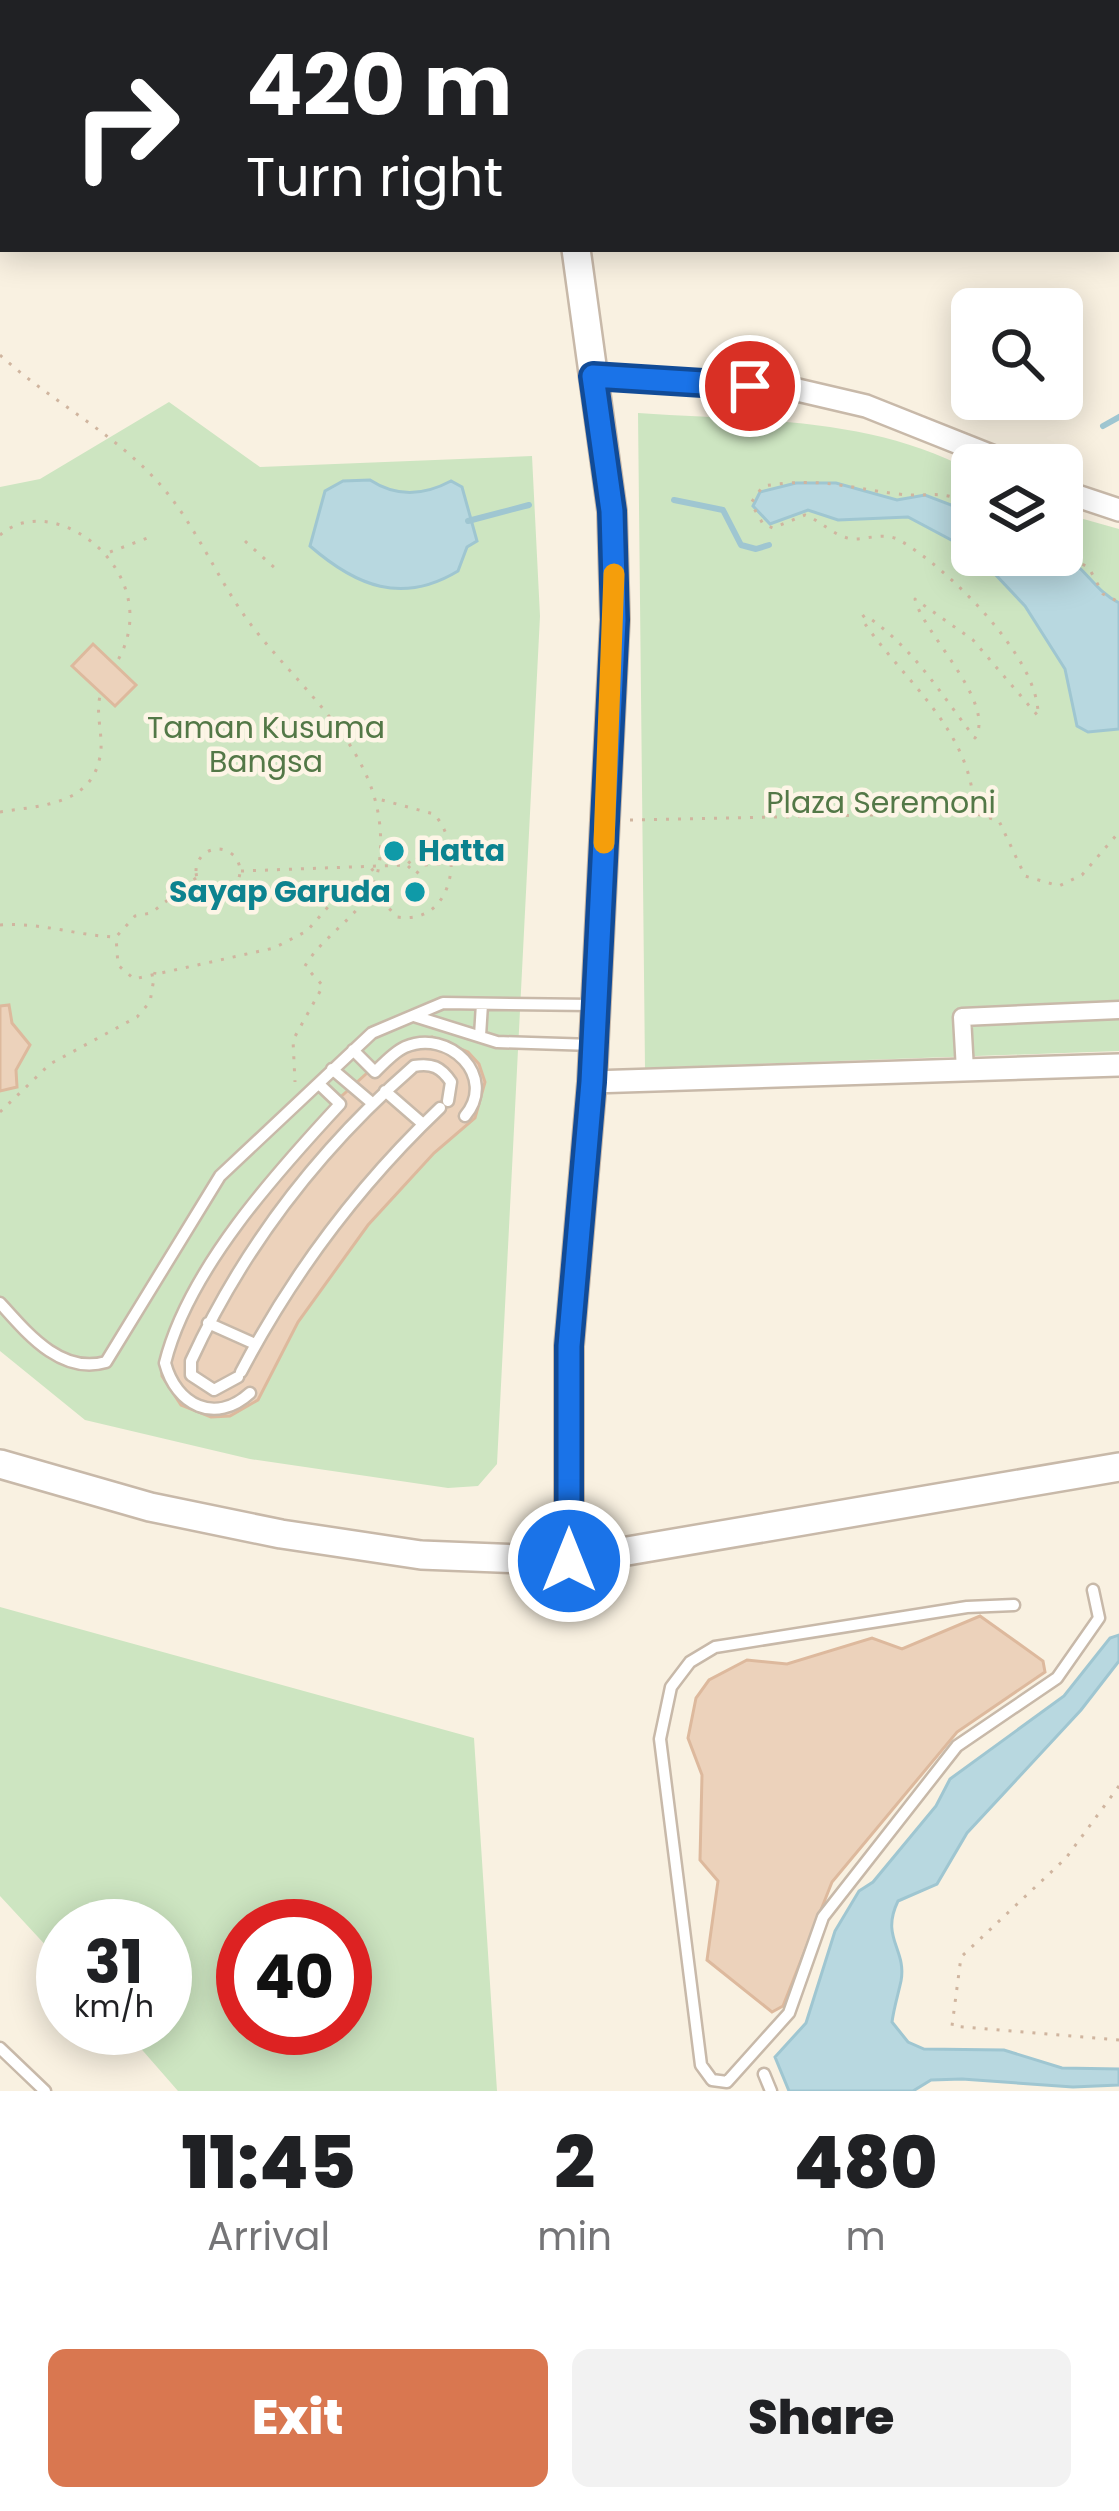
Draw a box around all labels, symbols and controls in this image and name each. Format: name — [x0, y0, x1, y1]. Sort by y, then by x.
text: 420 m — [246, 27, 512, 144]
icon: right — [48, 48, 204, 204]
text: Turn right — [246, 139, 503, 215]
map controls — [951, 288, 1083, 576]
button: search — [951, 288, 1083, 420]
pin — [699, 335, 801, 437]
icon: arrive — [717, 353, 783, 419]
button: layers — [951, 444, 1083, 576]
park label: Taman Kusuma Bangsa — [147, 706, 385, 783]
park label: Plaza Seremoni — [766, 781, 996, 824]
place label: Hatta — [418, 829, 505, 872]
marker: Hatta — [381, 838, 407, 864]
place label: Sayap Garuda — [169, 870, 391, 913]
marker: Sayap Garuda — [402, 879, 428, 905]
position arrow — [506, 1498, 632, 1624]
speed limit sign: 40 — [216, 1899, 372, 2055]
text: 31 — [85, 1920, 143, 2004]
text: km/h — [74, 1985, 154, 2028]
text: 11:45 — [181, 2112, 356, 2213]
text: 2 — [554, 2112, 595, 2213]
text: 480 — [793, 2112, 938, 2213]
text: Arrival — [207, 2209, 330, 2264]
text: min — [537, 2209, 612, 2264]
text: m — [845, 2209, 886, 2264]
button: Exit — [48, 2349, 548, 2487]
button: Share — [572, 2349, 1071, 2487]

